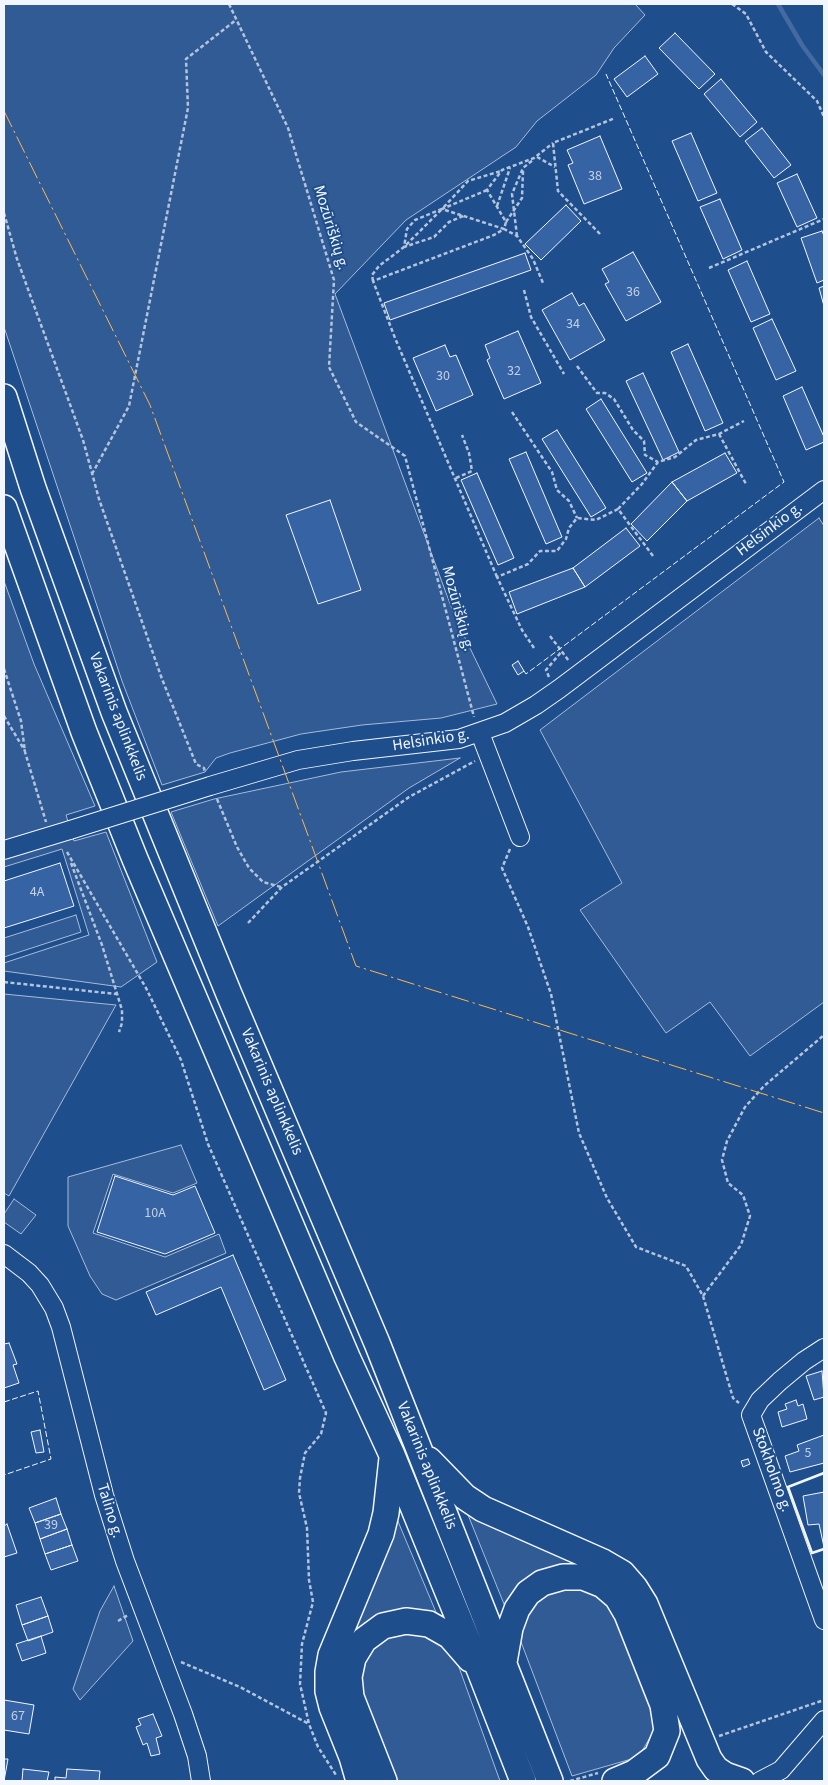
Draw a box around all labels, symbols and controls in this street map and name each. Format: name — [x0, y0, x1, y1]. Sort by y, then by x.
house number: 38 — [588, 169, 602, 185]
street label: Mozūriškių g. — [308, 183, 352, 273]
house number: 36 — [626, 285, 640, 301]
house number: 34 — [566, 317, 580, 333]
house number: 32 — [507, 364, 521, 380]
house number: 30 — [436, 369, 450, 385]
street label: Helsinkio g. — [733, 499, 807, 561]
street label: Mozūriškių g. — [436, 564, 478, 654]
street label: Vakarinis aplinkkelis — [84, 650, 150, 784]
street label: Helsinkio g. — [391, 725, 471, 757]
house number: 4A — [30, 885, 44, 901]
street label: Vakarinis aplinkkelis — [236, 1026, 306, 1158]
house number: 10A — [144, 1206, 166, 1222]
street label: Vakarinis aplinkkelis — [392, 1399, 460, 1533]
street label: Stokholmo g. — [747, 1425, 795, 1515]
house number: 5 — [805, 1446, 811, 1462]
street label: Talino g. — [92, 1481, 126, 1541]
house number: 39 — [44, 1518, 58, 1534]
house number: 67 — [11, 1709, 25, 1725]

